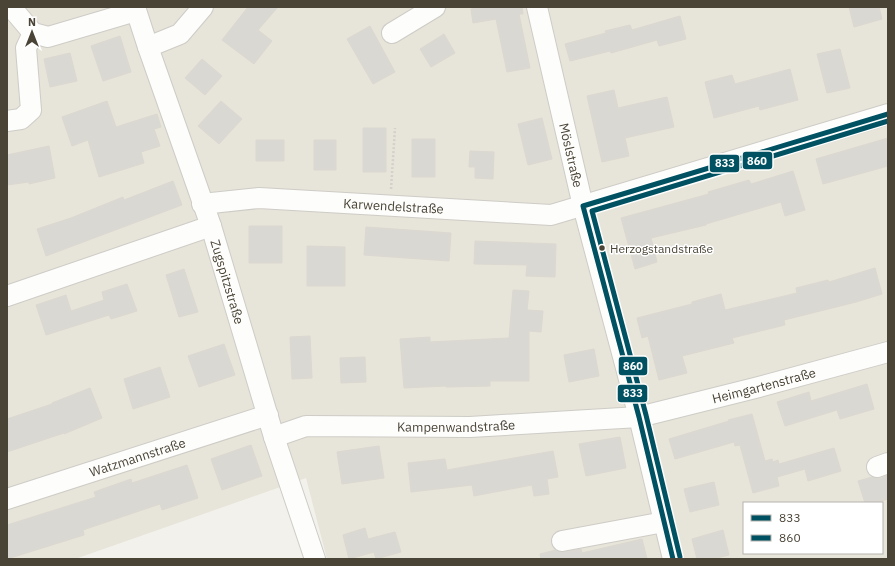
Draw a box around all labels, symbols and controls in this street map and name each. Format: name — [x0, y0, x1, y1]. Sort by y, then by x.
north arrow — [12, 12, 52, 52]
text: N — [28, 15, 36, 29]
street label: Möslstraße — [556, 121, 587, 189]
line badge: 860 — [742, 151, 773, 170]
line badge: 833 — [709, 154, 740, 173]
text: 860 — [747, 154, 767, 168]
text: 833 — [715, 156, 735, 170]
street label: Karwendelstraße — [343, 194, 444, 217]
street label: Zugspitzstraße — [207, 237, 248, 326]
place label: Herzogstandstraße — [610, 241, 714, 256]
marker: Herzogstandstraße — [597, 243, 607, 253]
line badge: 860 — [618, 356, 648, 376]
text: 860 — [623, 359, 643, 373]
street label: Heimgartenstraße — [710, 363, 818, 407]
line badge: 833 — [617, 384, 648, 403]
text: 833 — [623, 386, 643, 400]
street label: Kampenwandstraße — [397, 416, 516, 436]
street label: Watzmannstraße — [87, 434, 188, 480]
legend — [743, 502, 883, 554]
text: 833 — [779, 510, 801, 525]
text: 860 — [779, 530, 801, 545]

